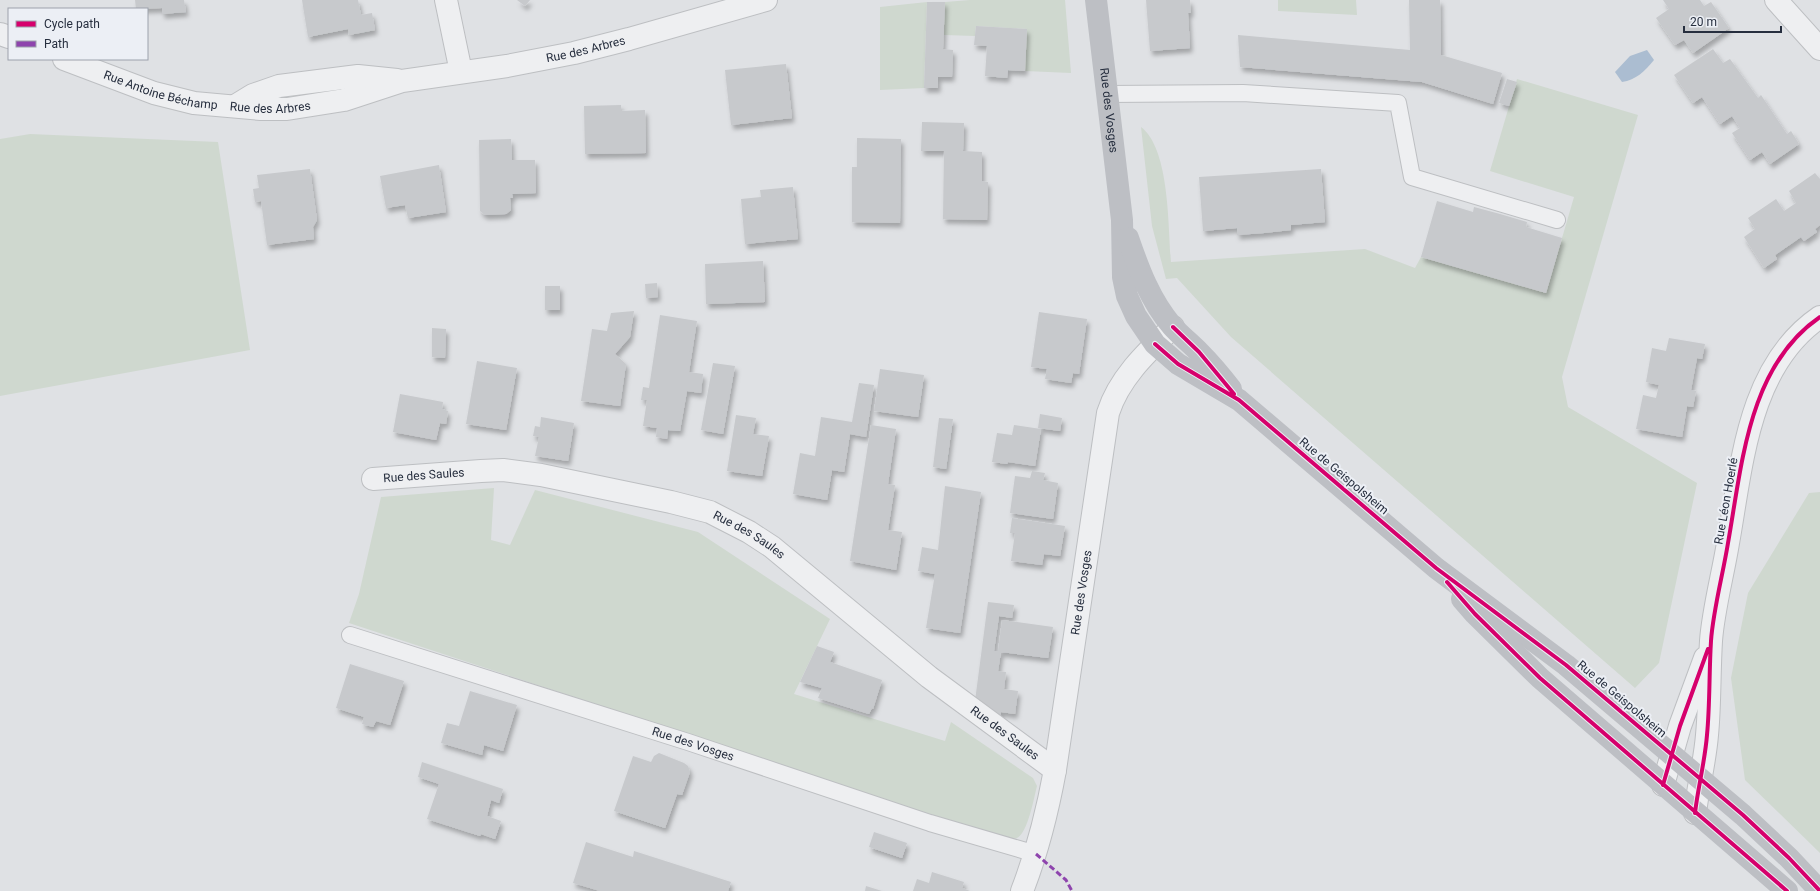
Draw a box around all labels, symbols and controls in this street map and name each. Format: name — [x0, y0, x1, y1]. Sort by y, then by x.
legend — [8, 8, 148, 60]
scale bar — [1684, 8, 1781, 34]
text: 20 m — [1690, 15, 1717, 29]
text: Cycle path — [44, 17, 100, 31]
street label: Rue des Arbres — [545, 33, 627, 65]
text: Path — [44, 37, 69, 51]
street label: Rue des Vosges — [1097, 67, 1121, 154]
street label: Rue Antoine Béchamp — [102, 68, 218, 112]
street label: Rue des Arbres — [229, 98, 312, 116]
street label: Rue de Geispolsheim — [1297, 435, 1391, 517]
street label: Rue Léon Hoerlé — [1711, 457, 1741, 545]
street label: Rue des Saules — [383, 465, 465, 485]
street label: Rue des Saules — [711, 508, 788, 562]
street label: Rue des Vosges — [1068, 549, 1095, 636]
street label: Rue de Geispolsheim — [1575, 658, 1669, 740]
street label: Rue des Saules — [968, 703, 1042, 763]
street label: Rue des Vosges — [650, 724, 736, 764]

